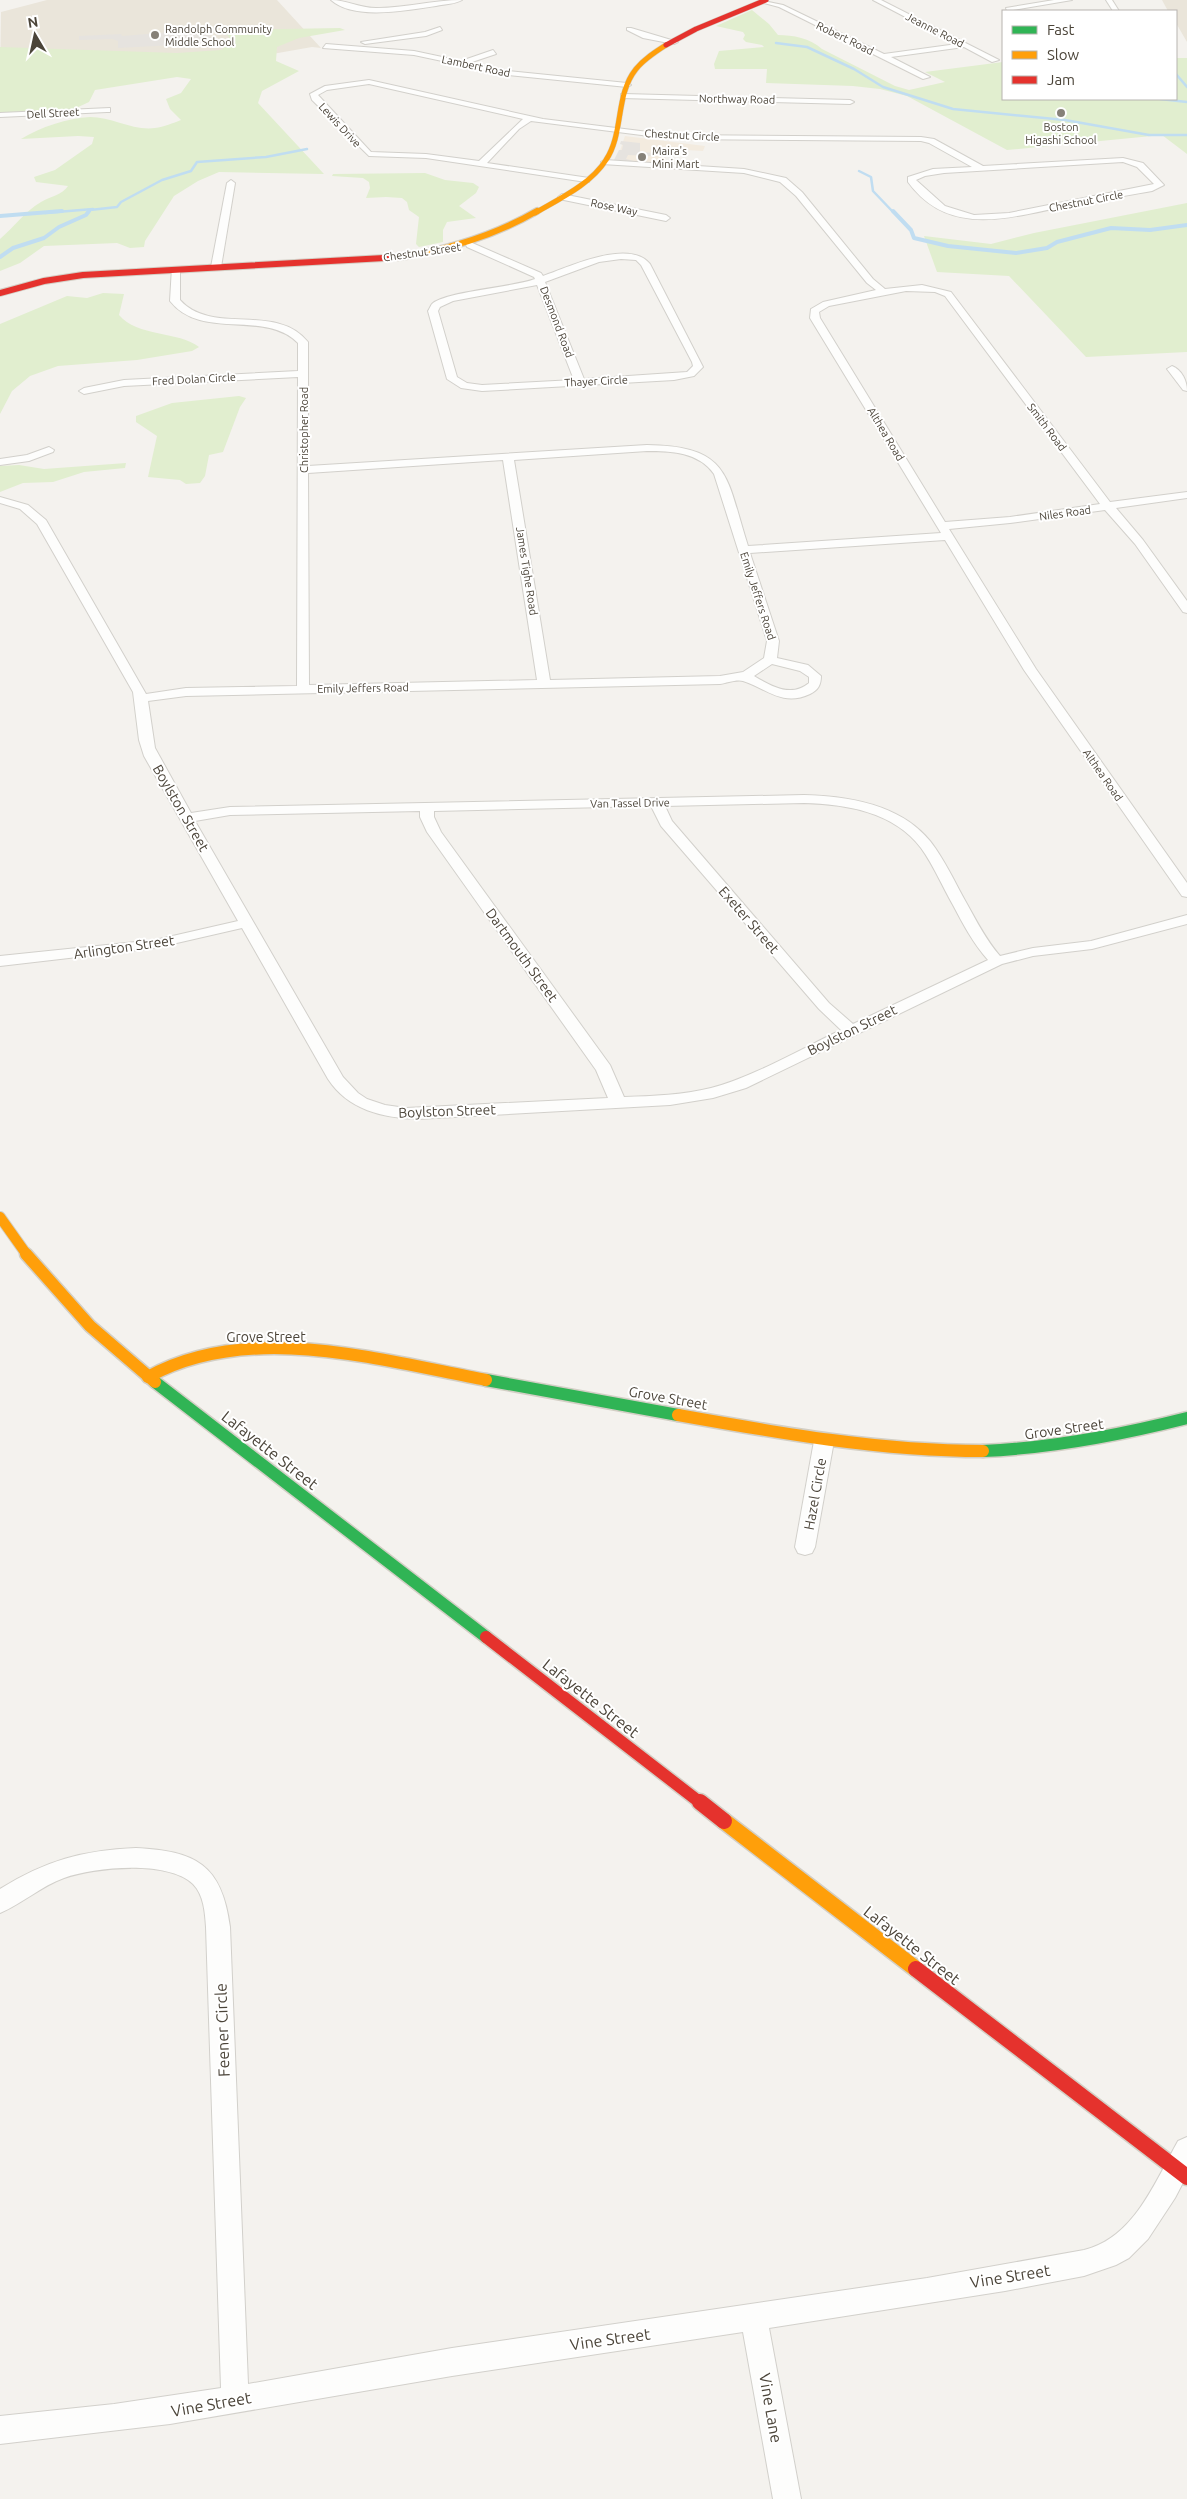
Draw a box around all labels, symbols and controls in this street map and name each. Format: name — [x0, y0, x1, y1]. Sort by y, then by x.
north arrow — [10, 10, 60, 60]
street label: Jeanne Road — [904, 10, 966, 50]
legend — [1002, 10, 1177, 100]
text: N — [27, 13, 39, 31]
street label: Robert Road — [814, 19, 876, 57]
text: Fast — [1047, 21, 1075, 38]
place label: Randolph Community Middle School — [165, 23, 272, 48]
marker: Randolph Community Middle School — [149, 29, 161, 41]
text: Slow — [1047, 46, 1080, 63]
street label: Lambert Road — [441, 53, 511, 79]
text: Jam — [1047, 71, 1075, 88]
street label: Northway Road — [699, 92, 775, 106]
street label: Lewis Drive — [316, 100, 364, 150]
street label: Dell Street — [26, 106, 80, 120]
marker: Boston Higashi School — [1055, 107, 1067, 119]
place label: Boston Higashi School — [1025, 121, 1097, 146]
street label: Chestnut Circle — [644, 127, 720, 143]
place label: Maira's Mini Mart — [652, 145, 700, 170]
marker: Maira's Mini Mart — [636, 151, 648, 163]
street label: Chestnut Circle — [1048, 188, 1124, 214]
street label: Rose Way — [590, 196, 639, 218]
street label: Chestnut Street — [382, 241, 462, 263]
street label: Desmond Road — [538, 285, 576, 359]
street label: Fred Dolan Circle — [152, 371, 236, 387]
street label: Thayer Circle — [564, 373, 628, 389]
street label: Christopher Road — [298, 387, 310, 473]
street label: Smith Road — [1025, 401, 1069, 453]
street label: Althea Road — [865, 405, 907, 463]
street label: Niles Road — [1038, 503, 1092, 523]
street label: James Tighe Road — [514, 526, 540, 616]
street label: Emily Jeffers Road — [738, 551, 778, 641]
street label: Emily Jeffers Road — [317, 681, 409, 695]
street label: Althea Road — [1081, 747, 1125, 803]
street label: Boylston Street — [150, 762, 213, 855]
street label: Van Tassel Drive — [590, 796, 670, 810]
street label: Exeter Street — [716, 883, 783, 957]
street label: Dartmouth Street — [483, 905, 562, 1005]
street label: Arlington Street — [73, 932, 176, 962]
street label: Boylston Street — [805, 1001, 900, 1059]
street label: Boylston Street — [398, 1101, 496, 1121]
street label: Grove Street — [226, 1329, 306, 1345]
street label: Grove Street — [627, 1383, 709, 1413]
street label: Lafayette Street — [218, 1407, 322, 1494]
street label: Grove Street — [1023, 1415, 1105, 1442]
street label: Hazel Circle — [801, 1457, 829, 1531]
street label: Lafayette Street — [539, 1655, 643, 1742]
street label: Lafayette Street — [860, 1902, 964, 1989]
street label: Feener Circle — [211, 1983, 233, 2077]
street label: Vine Street — [969, 2261, 1052, 2291]
street label: Vine Street — [569, 2324, 652, 2354]
street label: Vine Lane — [756, 2372, 786, 2444]
street label: Vine Street — [170, 2388, 253, 2420]

